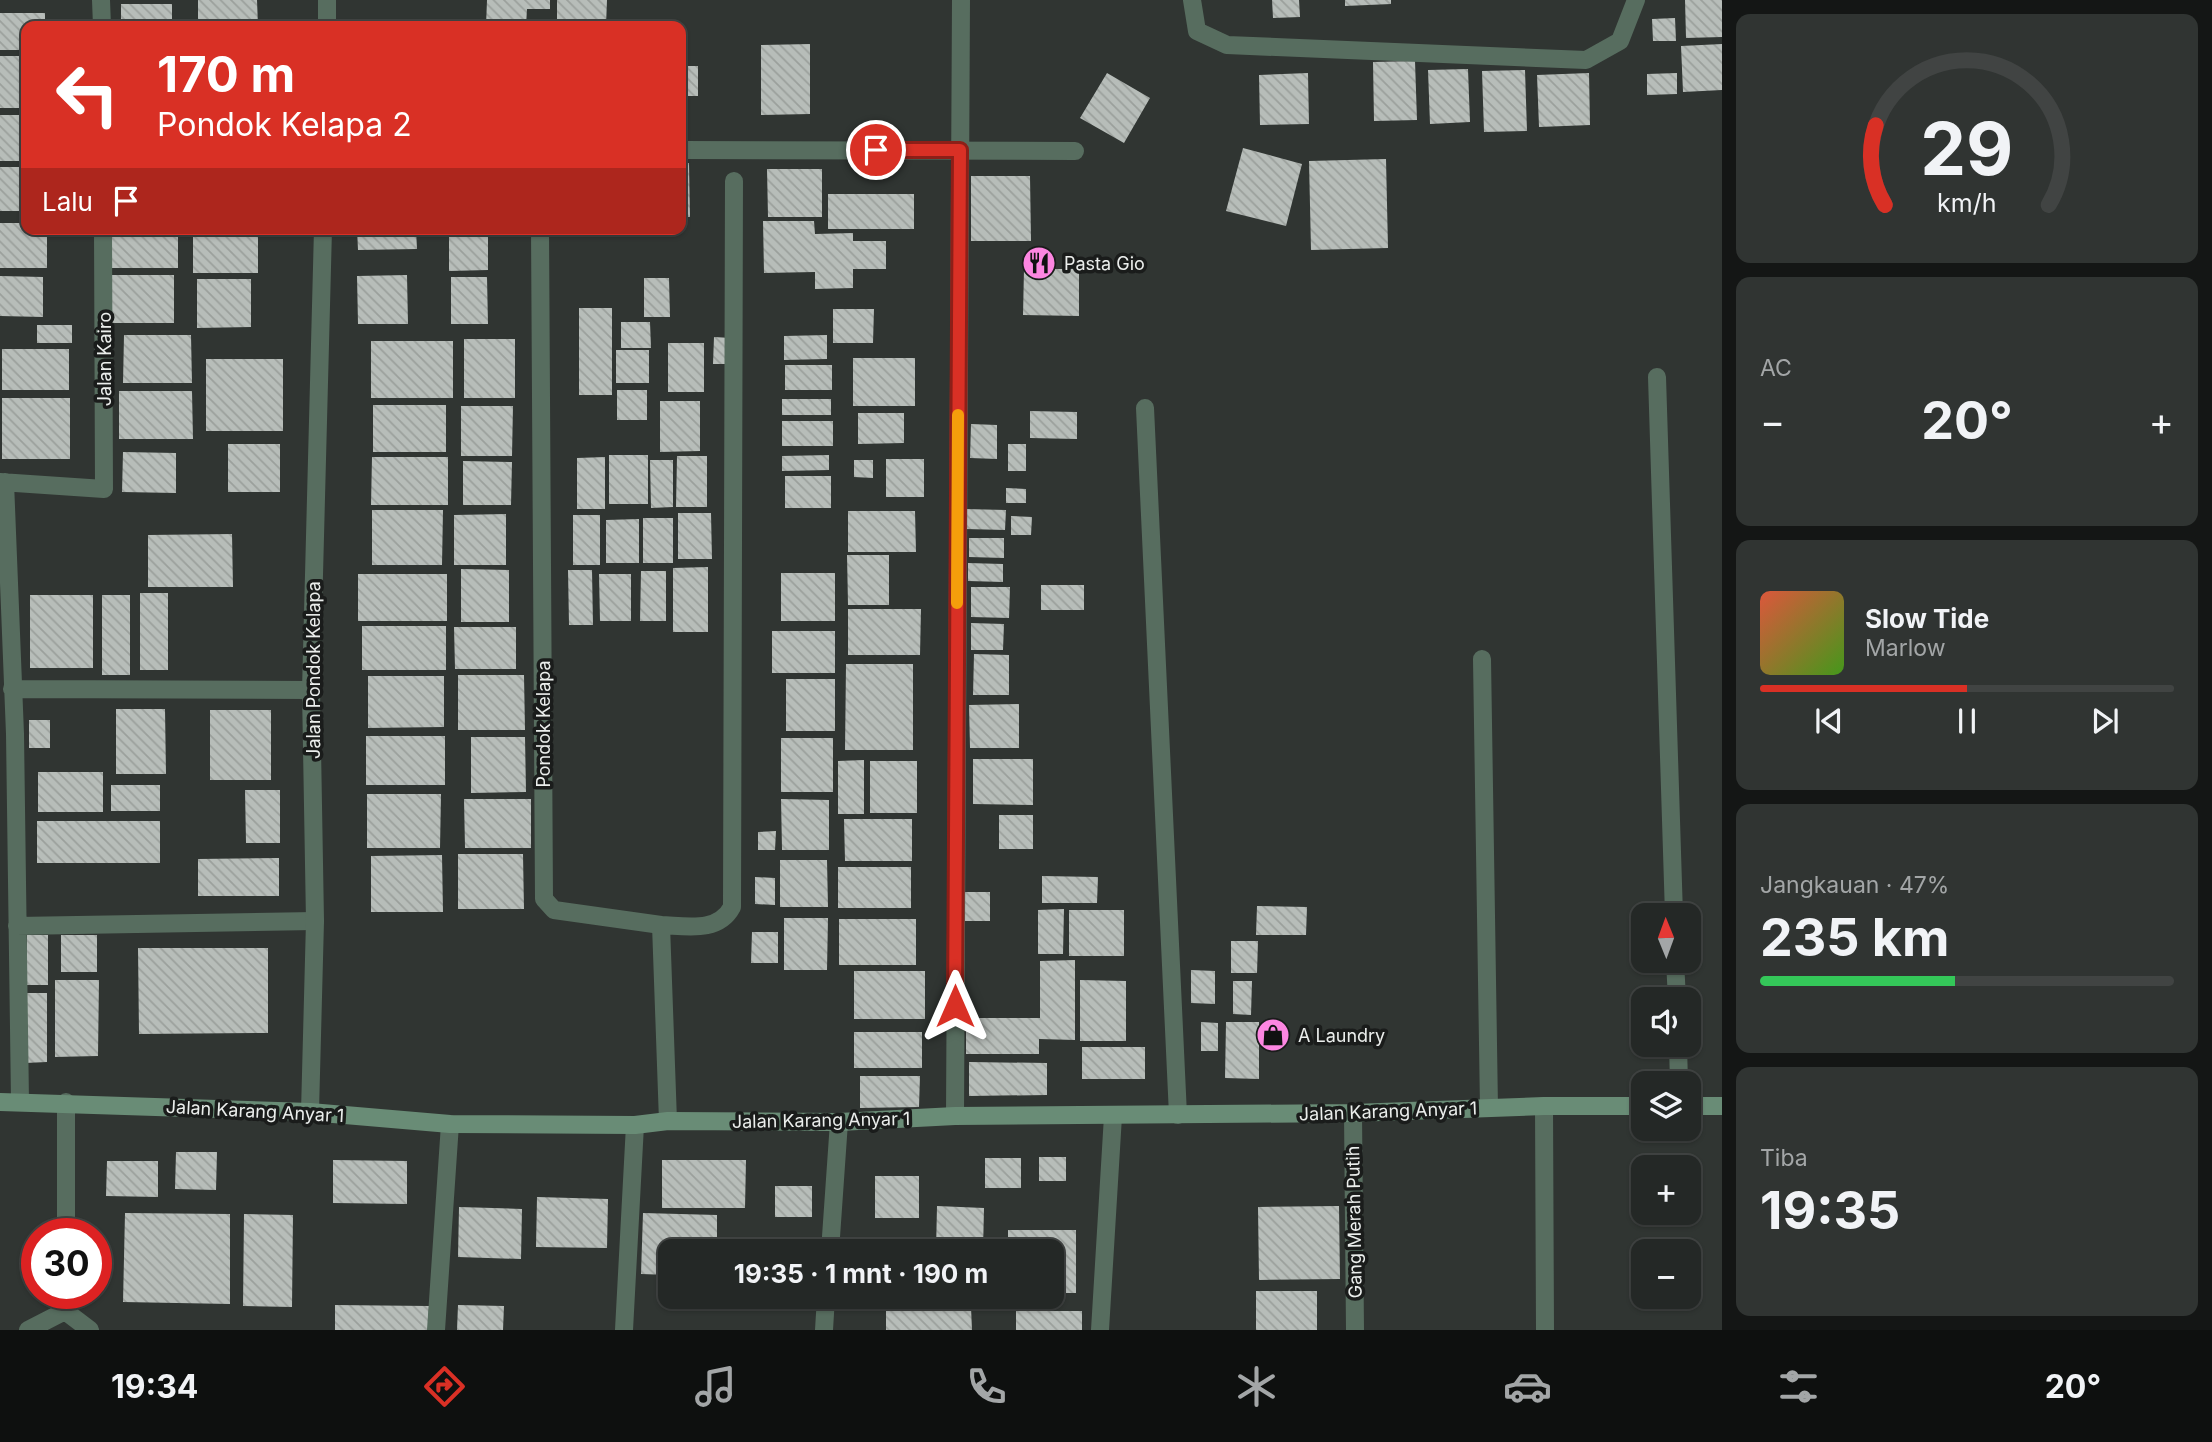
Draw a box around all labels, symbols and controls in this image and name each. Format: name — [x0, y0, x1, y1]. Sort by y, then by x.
text: 170 m — [157, 45, 295, 104]
icon: left — [42, 49, 133, 140]
text: 29 — [1920, 104, 2014, 193]
text: Pondok Kelapa 2 — [157, 105, 412, 144]
pin — [846, 120, 906, 180]
icon: arrive — [857, 131, 895, 169]
icon: arrive — [107, 182, 145, 220]
text: Lalu — [42, 186, 93, 217]
text: km/h — [1937, 187, 1997, 217]
restaurant icon: Pasta Gio — [1020, 244, 1058, 282]
place label: Pasta Gio — [1064, 253, 1145, 274]
street label: Jalan Kairo — [94, 312, 115, 406]
text: AC — [1760, 354, 1792, 382]
text: 20° — [1921, 389, 2013, 452]
text: − — [1760, 398, 1785, 444]
text: + — [2149, 398, 2174, 444]
street label: Jalan Pondok Kelapa — [303, 581, 324, 759]
text: Slow Tide — [1865, 603, 1989, 634]
text: Marlow — [1865, 634, 1945, 662]
street label: Pondok Kelapa — [533, 660, 554, 788]
icon: previous — [1810, 702, 1848, 740]
icon: pause — [1948, 702, 1986, 740]
icon: next — [2086, 702, 2124, 740]
text: Jangkauan · 47% — [1760, 871, 1949, 899]
north arrow — [1631, 903, 1701, 973]
map controls — [1631, 903, 1701, 1309]
text: 235 km — [1760, 906, 1950, 969]
position arrow — [918, 969, 992, 1043]
button: sound — [1631, 987, 1701, 1057]
shop icon: A Laundry — [1254, 1016, 1292, 1054]
place label: A Laundry — [1298, 1025, 1385, 1046]
button: layers — [1631, 1071, 1701, 1141]
street label: Jalan Karang Anyar 1 — [165, 1096, 345, 1126]
street label: Jalan Karang Anyar 1 — [1298, 1097, 1478, 1125]
street label: Jalan Karang Anyar 1 — [732, 1108, 910, 1132]
text: Tiba — [1760, 1144, 1808, 1172]
street label: Gang Merah Putih — [1342, 1146, 1366, 1298]
button: + — [1631, 1155, 1701, 1225]
text: 19:35 — [1760, 1179, 1900, 1242]
speed limit sign: 30 — [21, 1218, 112, 1309]
button: − — [1631, 1239, 1701, 1309]
text: 19:35 · 1 mnt · 190 m — [734, 1258, 988, 1289]
icon: directions — [420, 1362, 469, 1411]
icon: music — [691, 1362, 740, 1411]
icon: phone — [962, 1362, 1011, 1411]
icon: climate — [1232, 1362, 1281, 1411]
icon: car — [1503, 1362, 1552, 1411]
icon: filters — [1774, 1362, 1823, 1411]
text: 19:34 — [111, 1367, 198, 1406]
text: 20° — [2045, 1367, 2101, 1406]

